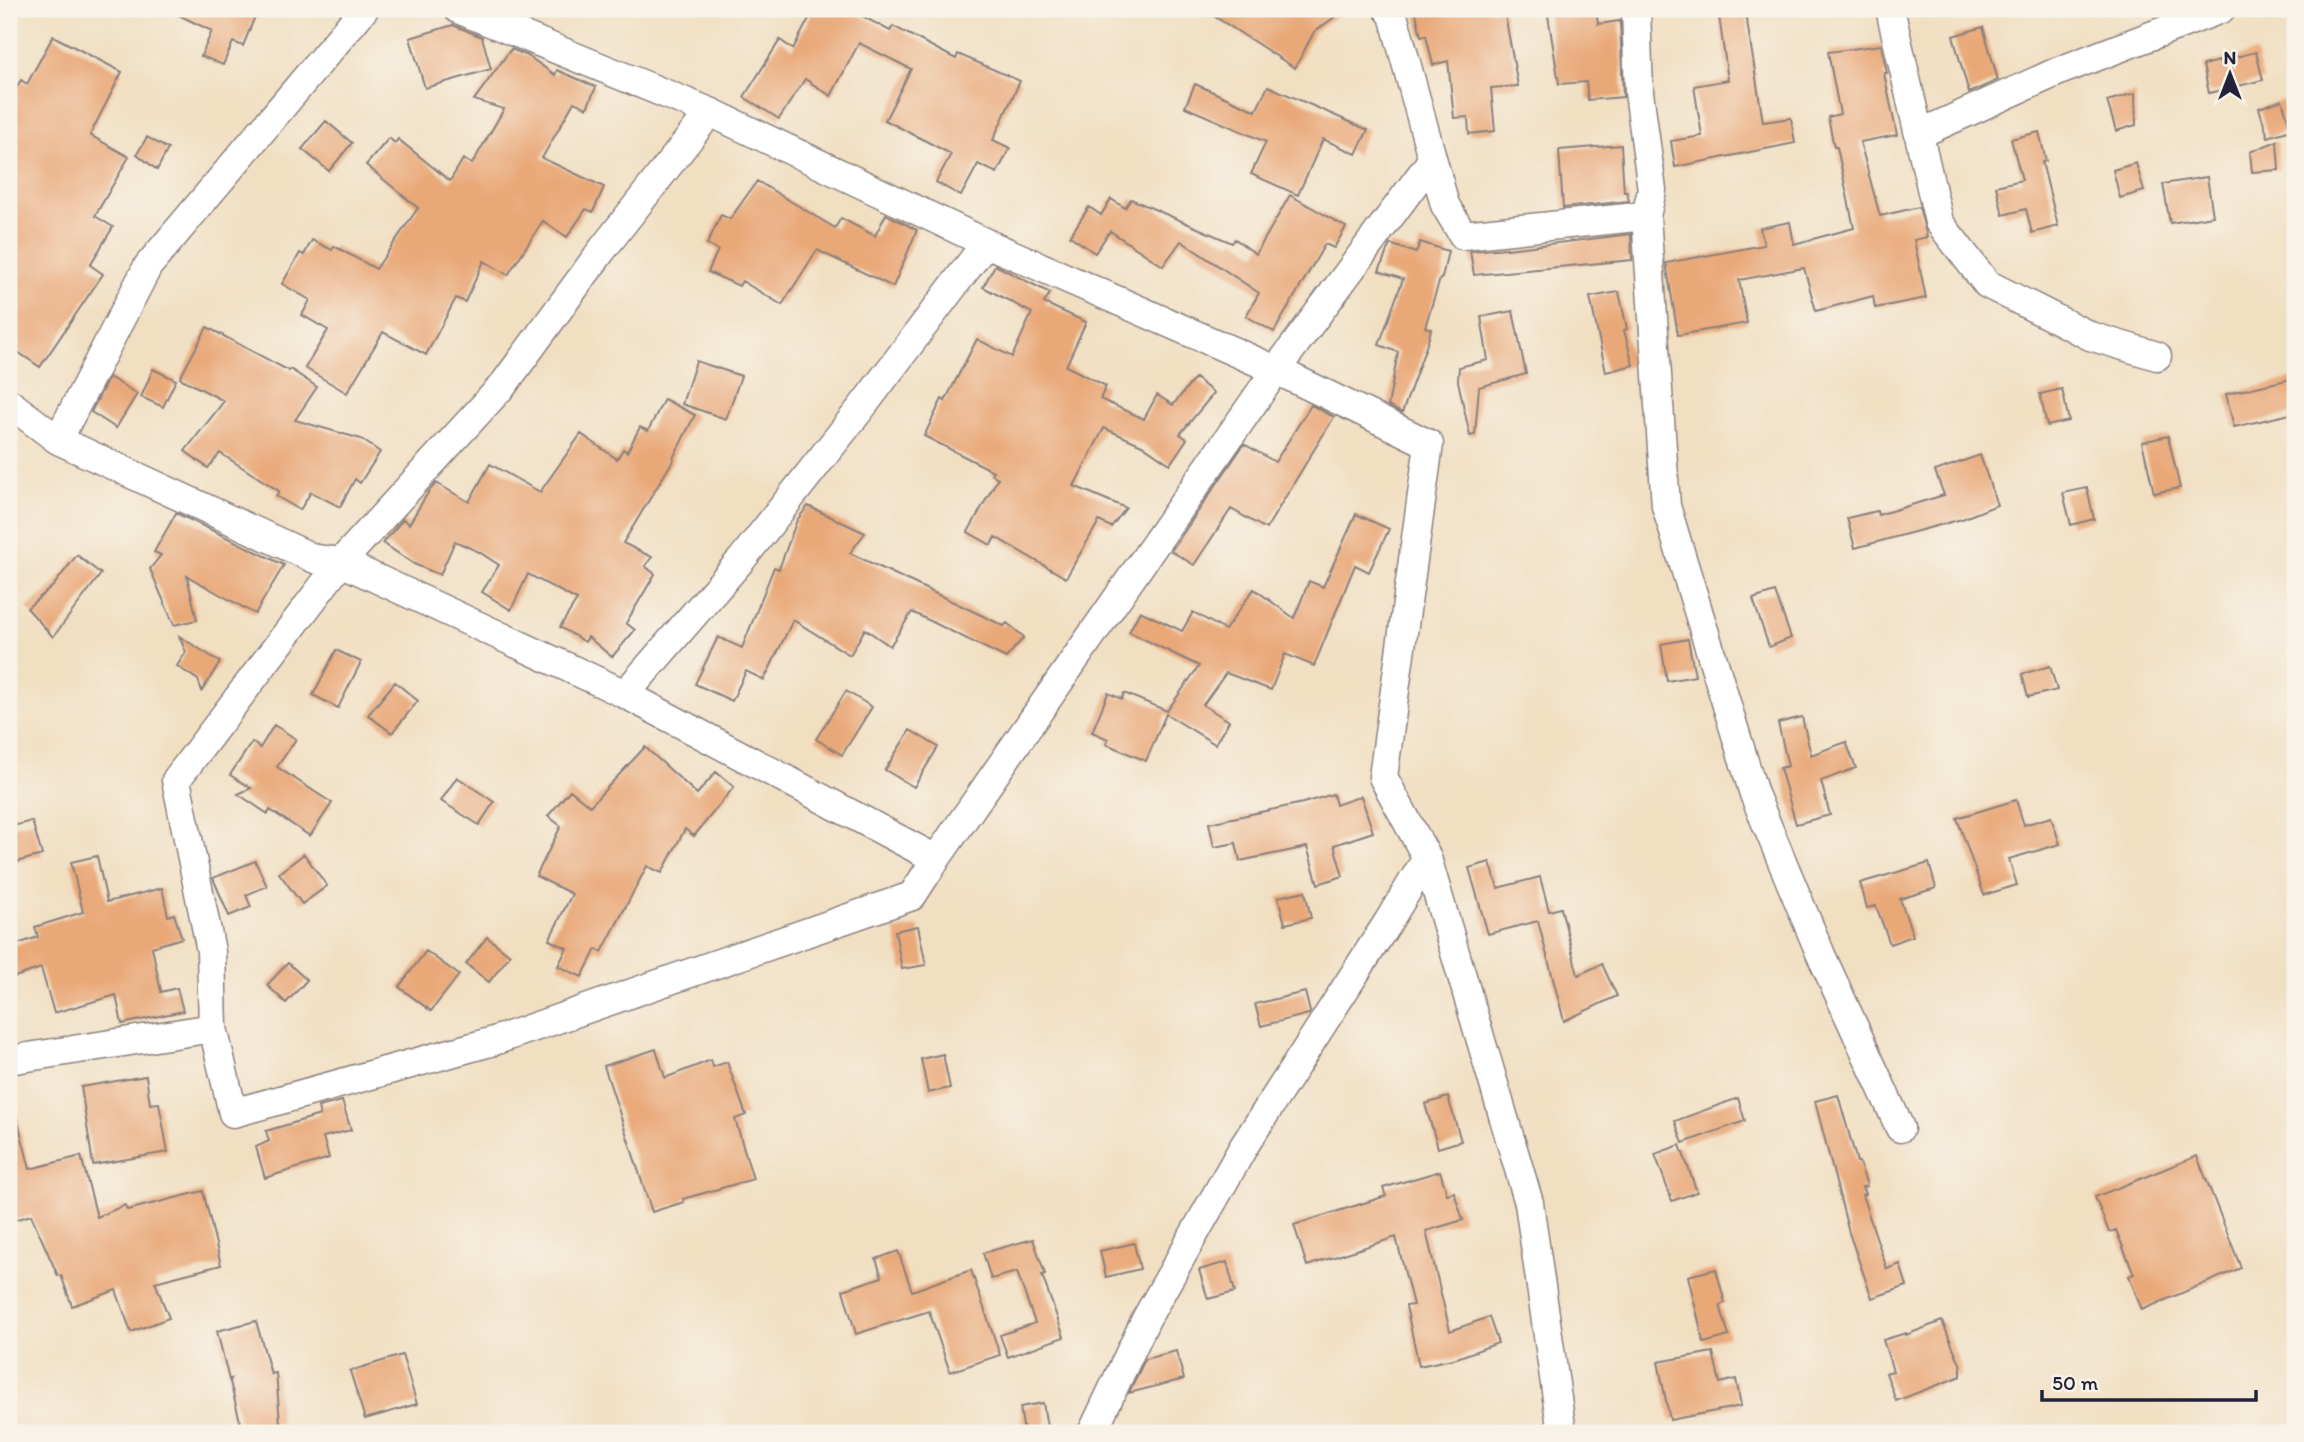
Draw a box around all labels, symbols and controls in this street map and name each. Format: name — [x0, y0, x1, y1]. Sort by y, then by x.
north arrow — [2196, 38, 2266, 108]
text: N — [2224, 46, 2236, 69]
scale bar — [2042, 1358, 2255, 1402]
text: 50 m — [2052, 1370, 2099, 1395]

